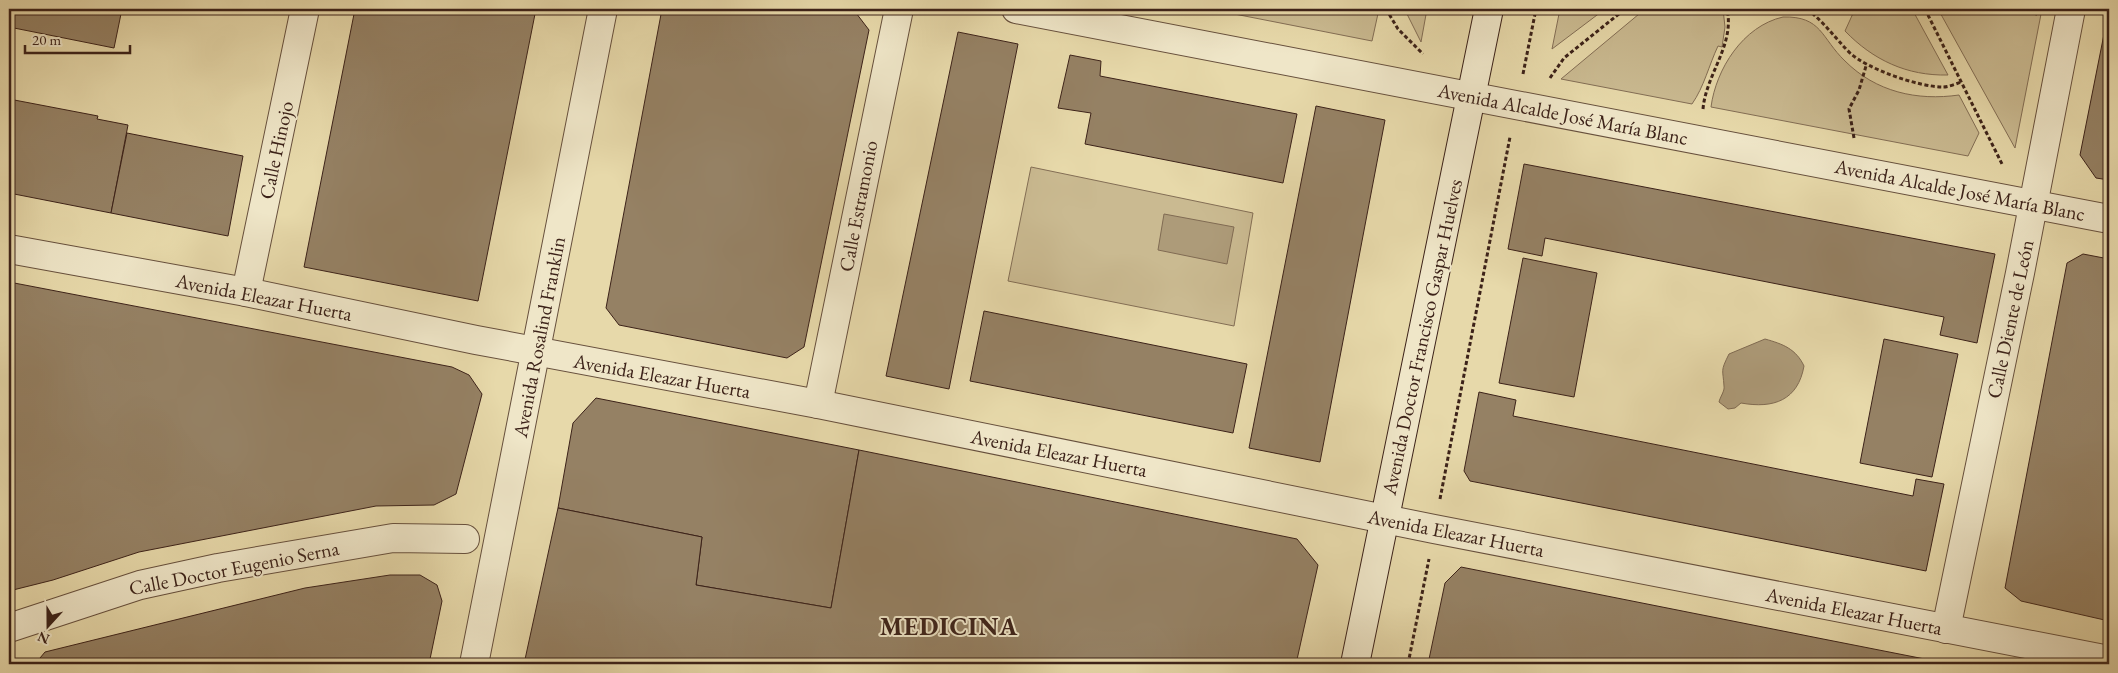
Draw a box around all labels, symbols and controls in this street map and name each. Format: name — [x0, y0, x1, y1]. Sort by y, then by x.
scale bar — [25, 22, 130, 54]
text: 20 m — [32, 30, 61, 49]
street label: Avenida Alcalde José María Blanc — [1435, 77, 1690, 151]
street label: Calle Hinojo — [253, 99, 299, 201]
street label: Calle Estramonio — [833, 138, 883, 274]
street label: Avenida Alcalde José María Blanc — [1832, 153, 2087, 227]
street label: Avenida Doctor Francisco Gaspar Huelves — [1376, 177, 1468, 498]
street label: Avenida Rosalind Franklin — [507, 234, 571, 441]
street label: Calle Diente de León — [1980, 237, 2040, 401]
street label: Avenida Eleazar Huerta — [173, 267, 354, 327]
street label: Avenida Eleazar Huerta — [571, 347, 753, 404]
street label: Avenida Eleazar Huerta — [968, 423, 1149, 483]
street label: Avenida Eleazar Huerta — [1365, 503, 1546, 563]
street label: Calle Doctor Eugenio Serna — [127, 535, 341, 601]
street label: Avenida Eleazar Huerta — [1763, 581, 1944, 641]
north arrow — [22, 600, 72, 650]
district label: MEDICINA — [880, 610, 1018, 642]
text: N — [34, 627, 52, 649]

